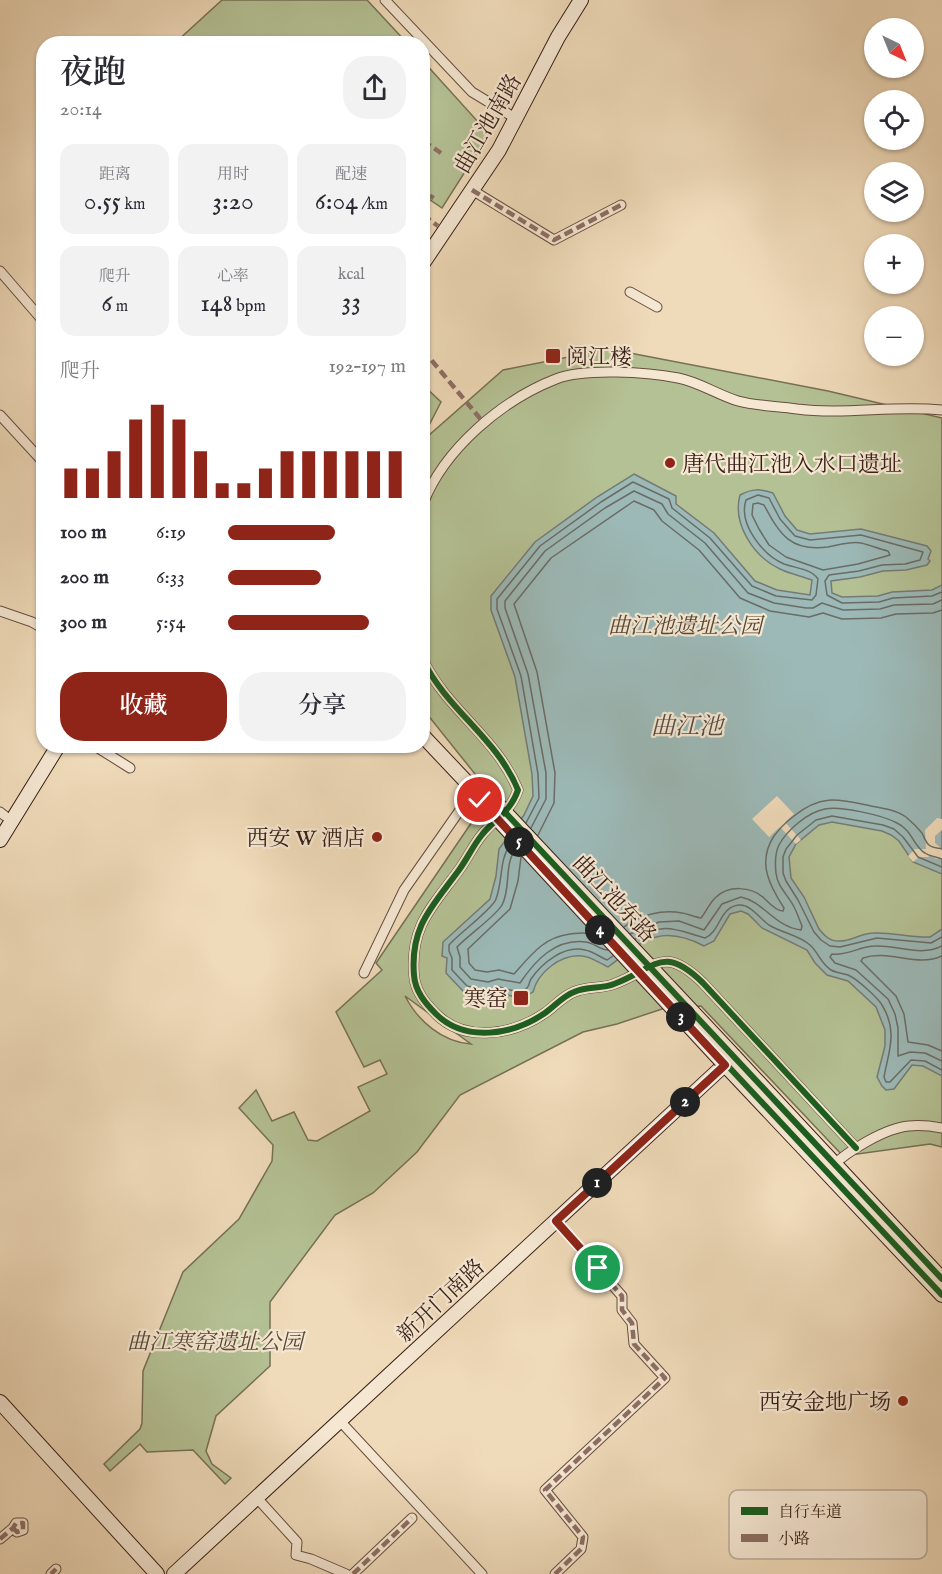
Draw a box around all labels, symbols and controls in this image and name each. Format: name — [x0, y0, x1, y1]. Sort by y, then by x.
north arrow — [864, 18, 924, 78]
map controls — [864, 18, 924, 366]
text: 夜跑 — [60, 53, 126, 95]
button: share — [343, 56, 406, 119]
street label: 曲江池南路 — [449, 69, 528, 179]
button: locate — [864, 90, 924, 150]
text: 20:14 — [60, 97, 102, 122]
button: layers — [864, 162, 924, 222]
text: 距离 — [99, 165, 131, 185]
text: 用时 — [217, 165, 249, 185]
text: 配速 — [335, 165, 367, 185]
text: 0.55 — [84, 185, 121, 218]
text: 3:20 — [212, 185, 254, 218]
text: 6:04 — [315, 185, 358, 218]
text: km — [121, 195, 145, 215]
text: /km — [358, 195, 388, 215]
button: + — [864, 234, 924, 294]
text: kcal — [338, 265, 365, 285]
text: 爬升 — [99, 267, 131, 287]
text: 心率 — [217, 267, 249, 287]
text: 33 — [342, 285, 361, 318]
text: 6 — [101, 287, 112, 320]
text: 148 — [200, 287, 233, 320]
text: m — [112, 297, 128, 317]
text: bpm — [233, 297, 266, 317]
button: − — [864, 306, 924, 366]
place label: 阅江楼 — [566, 344, 632, 372]
marker: 阅江楼 — [544, 347, 562, 365]
text: 192–197 m — [328, 354, 406, 379]
text: 爬升 — [60, 359, 100, 384]
place label: 唐代曲江池入水口遗址 — [682, 451, 902, 479]
marker: 唐代曲江池入水口遗址 — [663, 456, 677, 470]
text: 100 m — [60, 520, 107, 545]
text: 6:19 — [156, 520, 186, 545]
text: 200 m — [60, 565, 109, 590]
text: 6:33 — [156, 565, 185, 590]
text: 300 m — [60, 610, 107, 635]
text: 5:54 — [156, 610, 185, 635]
park label: 曲江池遗址公园 — [608, 613, 765, 641]
button: 收藏 — [60, 672, 227, 741]
button: 分享 — [239, 672, 406, 741]
water label: 曲江池 — [651, 712, 726, 743]
pin — [454, 774, 505, 825]
icon: check — [463, 783, 496, 816]
place label: 西安 W 酒店 — [246, 825, 365, 853]
pin: 5 — [504, 827, 534, 857]
marker: 西安 W 酒店 — [370, 830, 384, 844]
text: 5 — [516, 832, 522, 852]
street label: 曲江池东路 — [566, 850, 661, 949]
pin: 4 — [585, 915, 615, 945]
text: 4 — [596, 920, 604, 940]
place label: 寒窑 — [464, 986, 508, 1014]
marker: 寒窑 — [512, 989, 530, 1007]
pin: 3 — [666, 1002, 696, 1032]
text: 3 — [678, 1007, 684, 1027]
pin: 2 — [670, 1087, 700, 1117]
text: 2 — [681, 1092, 689, 1112]
pin: 1 — [582, 1168, 612, 1198]
text: 1 — [594, 1173, 600, 1193]
pin — [572, 1242, 623, 1293]
icon: arrive — [581, 1251, 614, 1284]
street label: 新开门南路 — [392, 1254, 491, 1349]
park label: 曲江寒窑遗址公园 — [127, 1329, 306, 1357]
place label: 西安金地广场 — [759, 1389, 891, 1417]
marker: 西安金地广场 — [896, 1394, 910, 1408]
legend — [729, 1490, 927, 1559]
text: 自行车道 — [778, 1503, 842, 1523]
text: 小路 — [778, 1530, 810, 1550]

